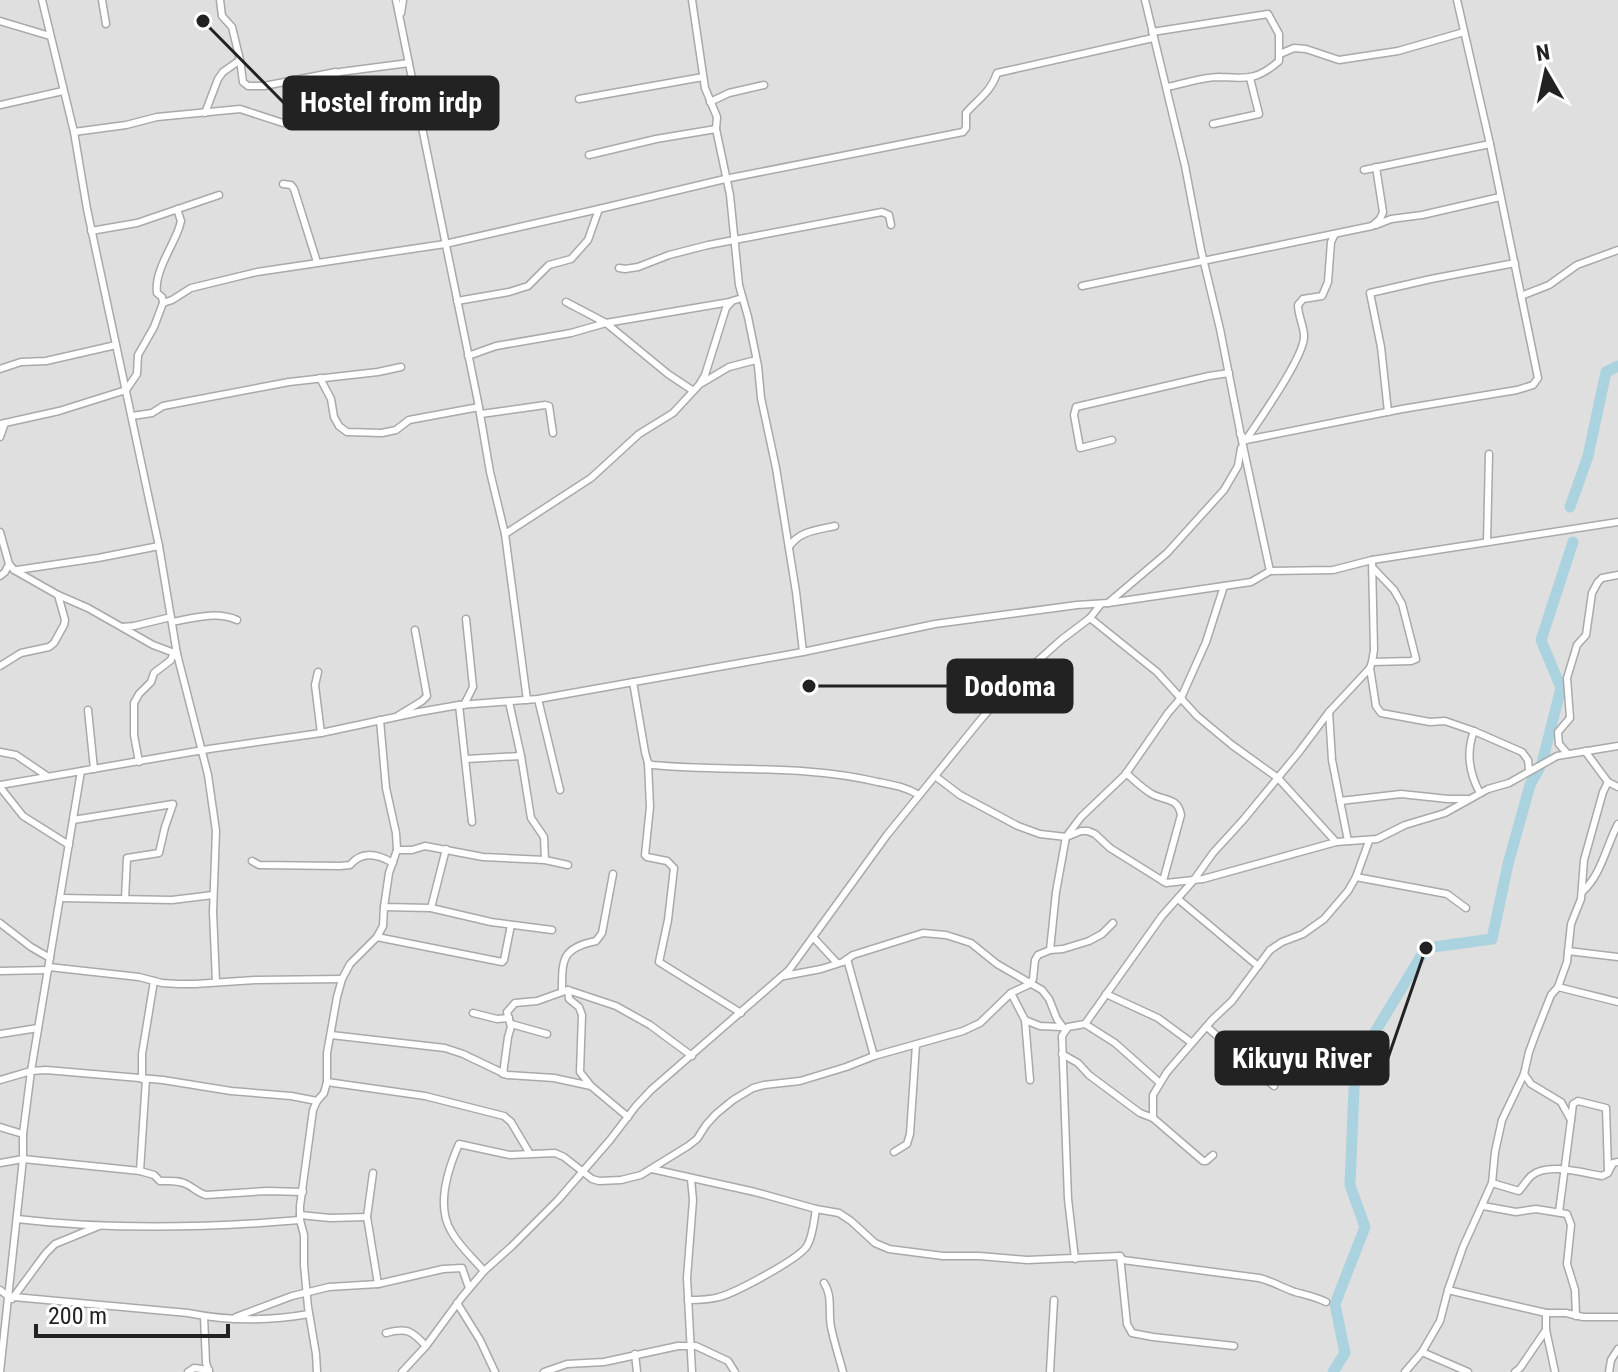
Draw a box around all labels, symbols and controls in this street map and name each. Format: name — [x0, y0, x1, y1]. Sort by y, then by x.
north arrow — [1506, 32, 1586, 112]
text: N — [1534, 39, 1552, 66]
callout: Hostel from irdp — [284, 77, 498, 129]
text: Hostel from irdp — [300, 86, 482, 119]
callout: Dodoma — [948, 660, 1072, 712]
text: Dodoma — [964, 670, 1056, 703]
callout: Kikuyu River — [1216, 1032, 1388, 1084]
text: Kikuyu River — [1232, 1042, 1372, 1075]
scale bar — [36, 1288, 228, 1338]
text: 200 m — [48, 1302, 107, 1330]

